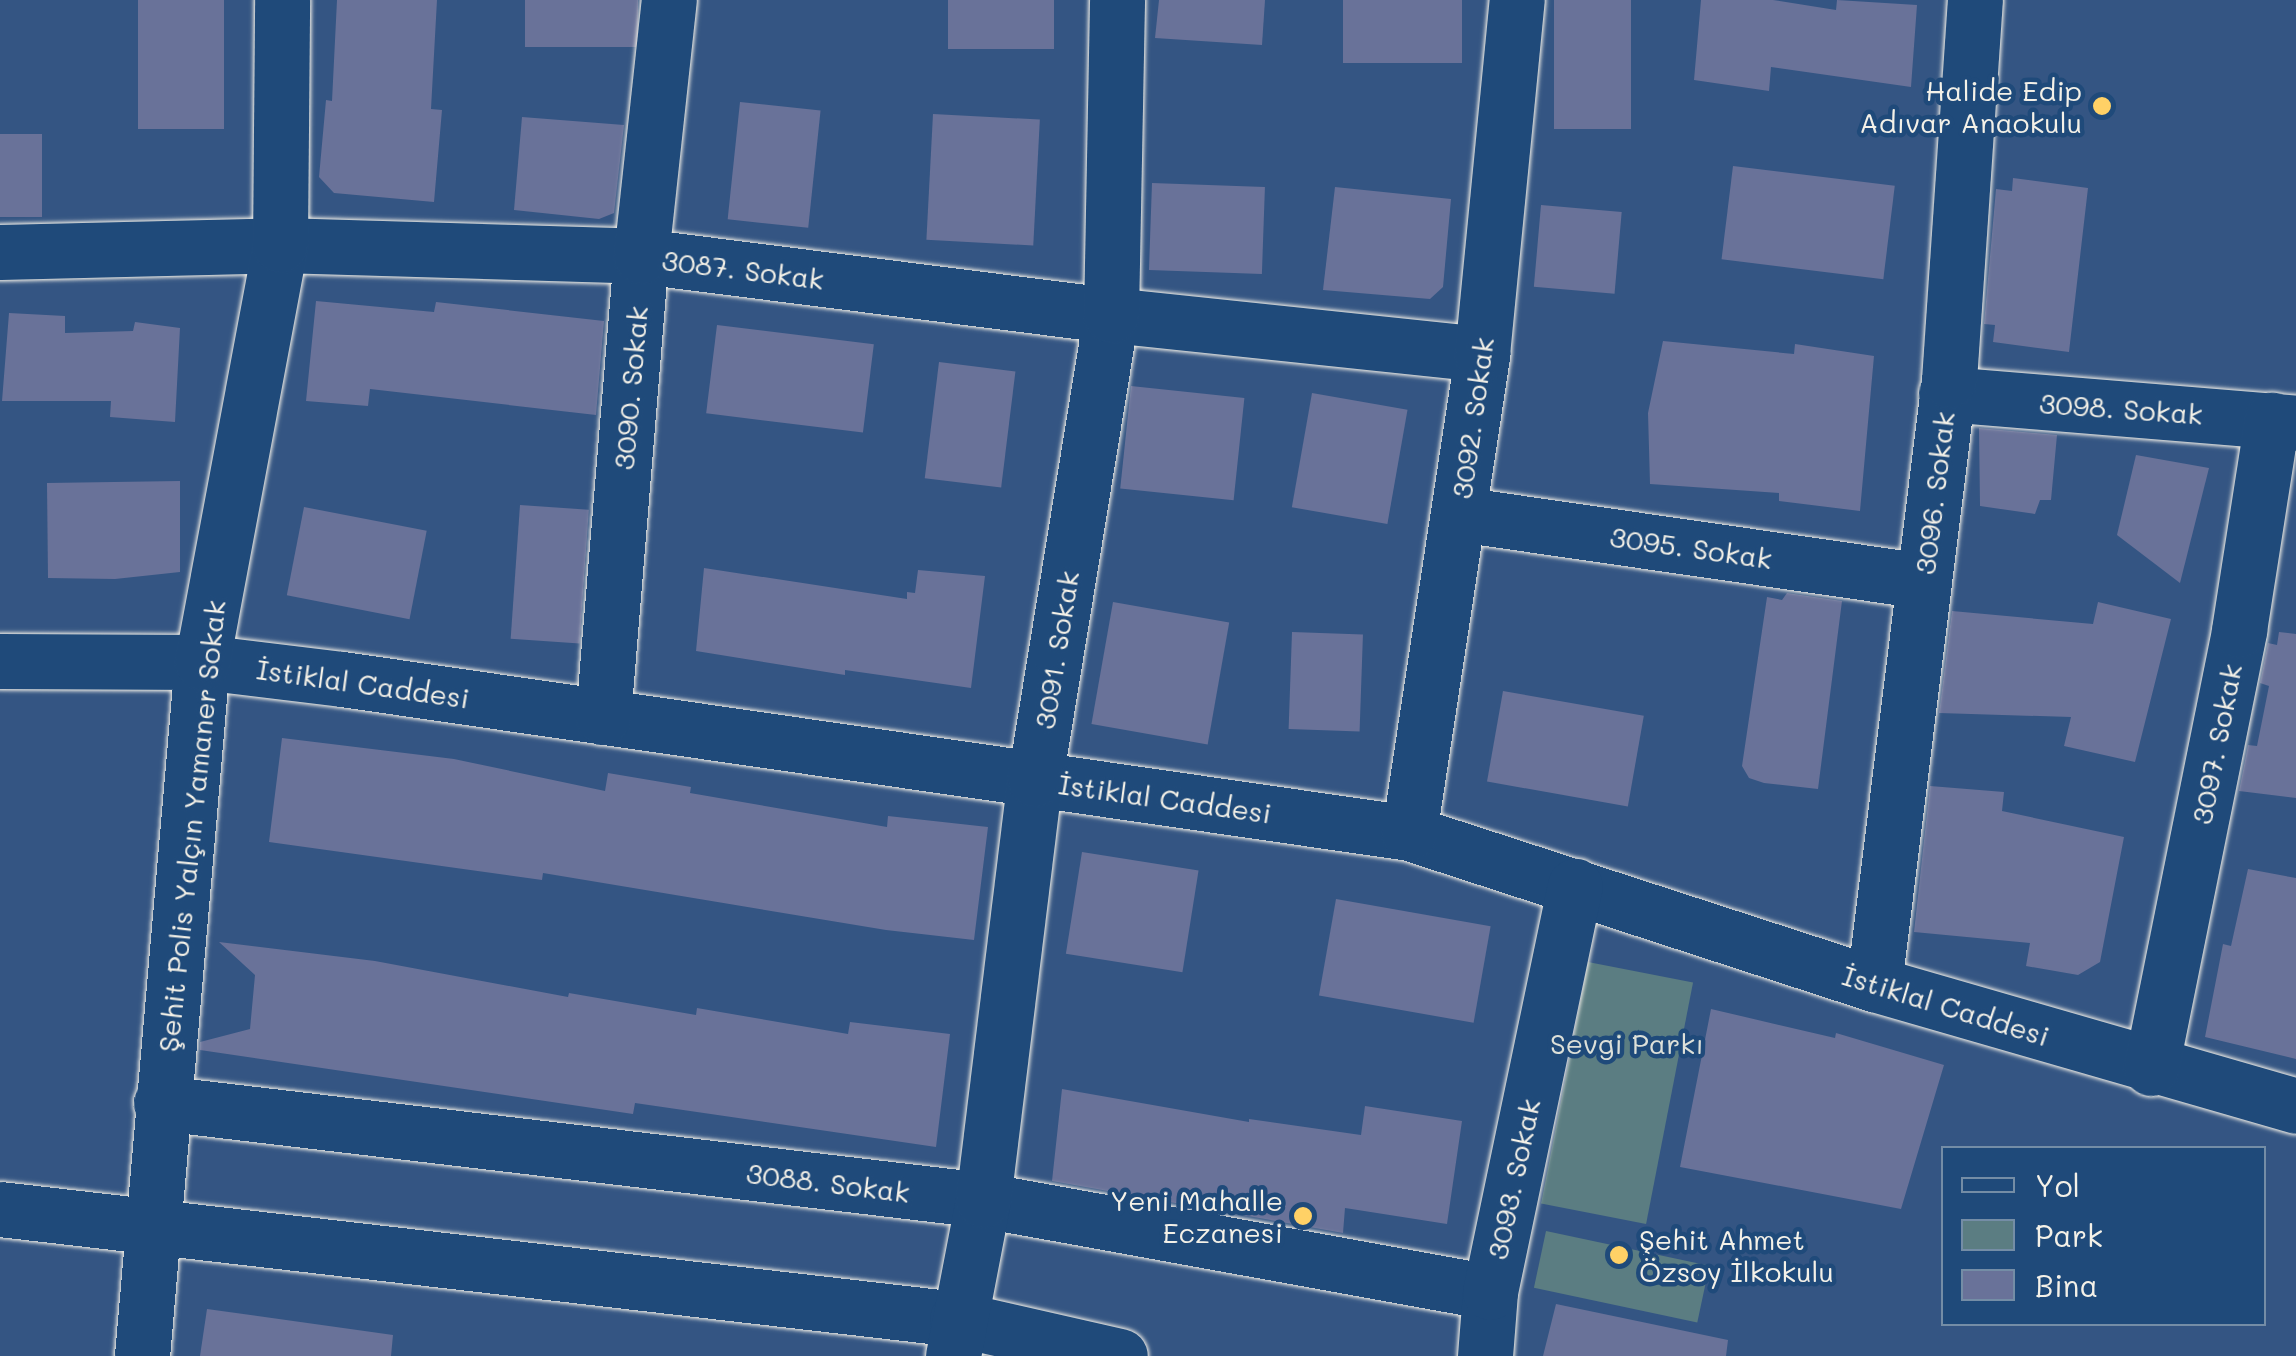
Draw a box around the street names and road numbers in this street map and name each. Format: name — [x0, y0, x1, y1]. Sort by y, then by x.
street label: 3087. Sokak — [660, 242, 826, 296]
street label: 3090. Sokak — [606, 305, 654, 471]
street label: 3092. Sokak — [1444, 335, 1500, 501]
street label: 3098. Sokak — [2038, 386, 2204, 430]
street label: 3096. Sokak — [1907, 410, 1961, 576]
street label: 3095. Sokak — [1608, 519, 1774, 575]
street label: 3091. Sokak — [1027, 569, 1085, 731]
street label: Şehit Polis Yalçın Yamaner Sokak — [151, 598, 231, 1054]
street label: İstiklal Caddesi — [254, 651, 472, 715]
street label: 3097. Sokak — [2184, 661, 2248, 827]
street label: İstiklal Caddesi — [1056, 766, 1274, 830]
street label: İstiklal Caddesi — [1839, 958, 2053, 1052]
street label: 3093. Sokak — [1480, 1096, 1546, 1262]
street label: 3088. Sokak — [744, 1155, 912, 1209]

